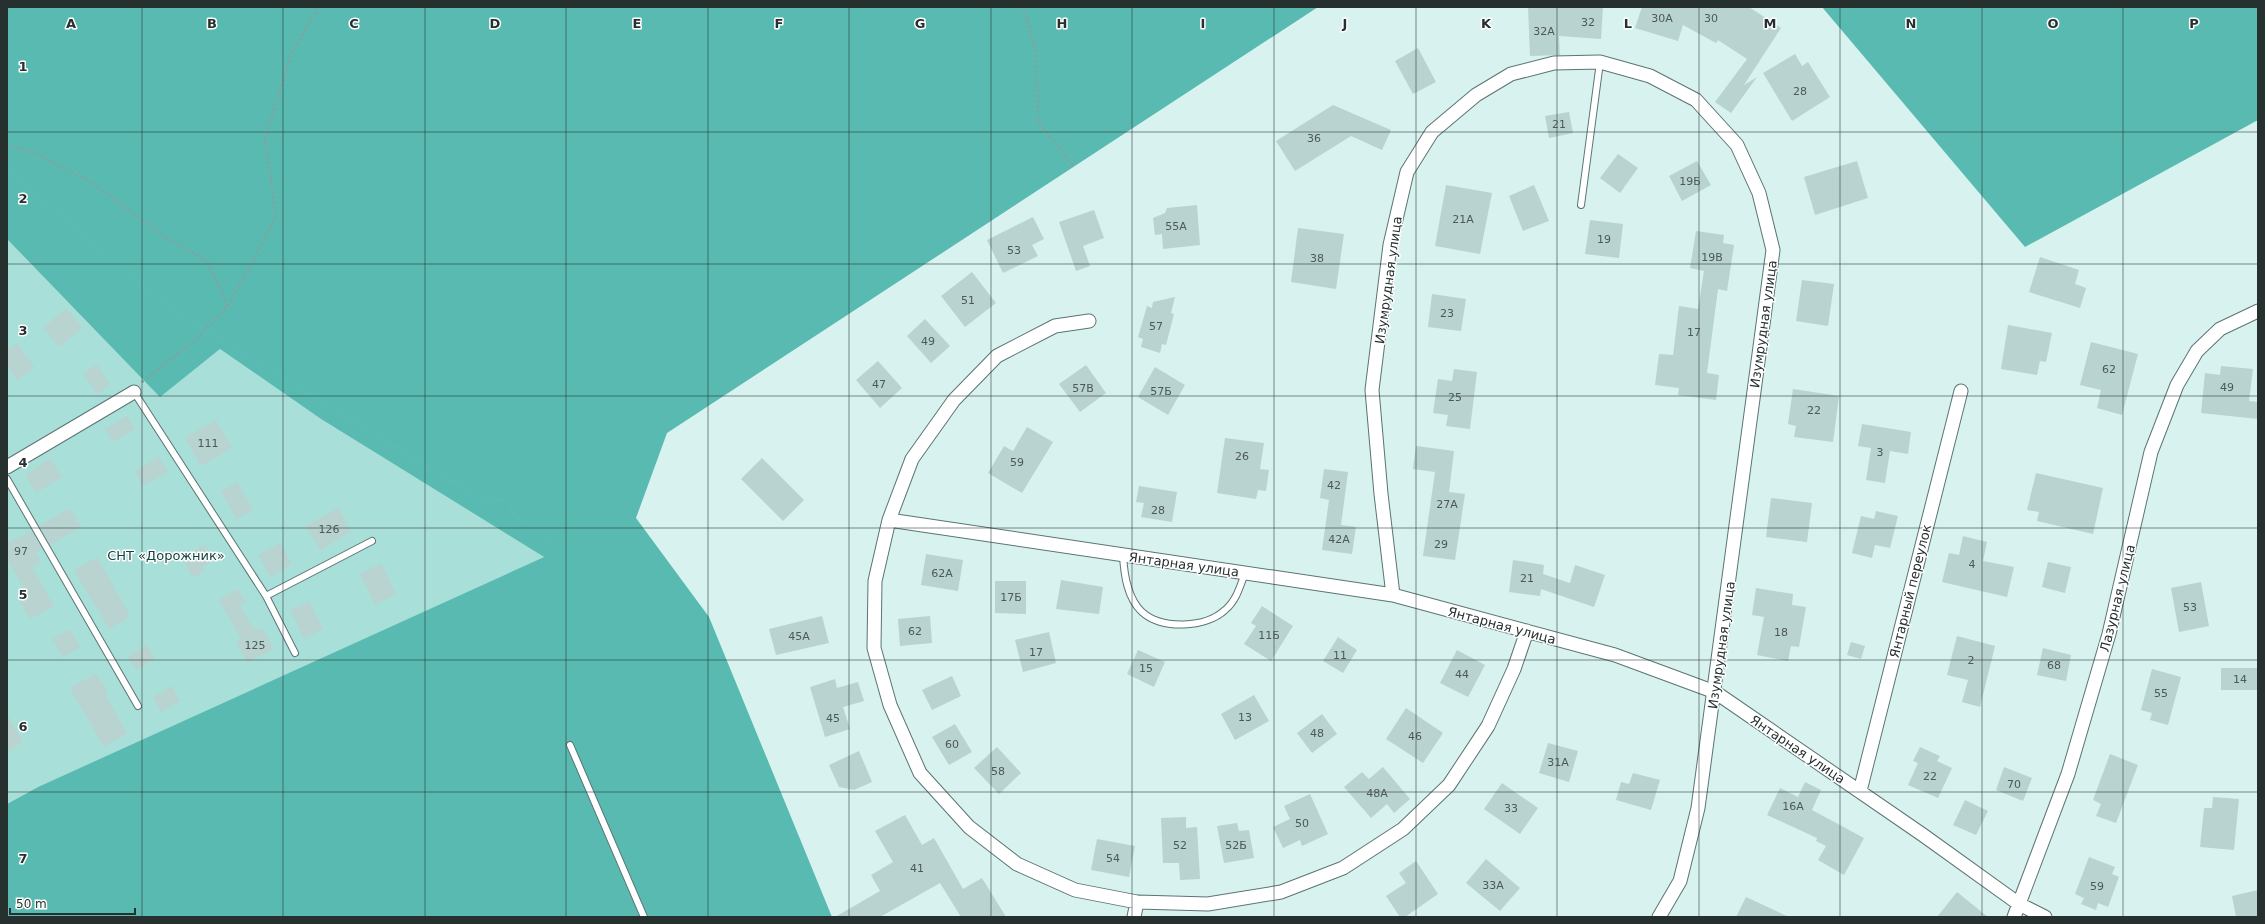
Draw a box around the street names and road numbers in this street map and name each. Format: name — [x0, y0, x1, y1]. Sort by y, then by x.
street label: Изумрудная улица — [1372, 215, 1405, 345]
street label: Изумрудная улица — [1747, 259, 1780, 389]
street label: Янтарный переулок — [1887, 523, 1934, 660]
street label: Лазурная улица — [2097, 543, 2138, 653]
street label: Янтарная улица — [1128, 549, 1240, 580]
street label: Изумрудная улица — [1705, 580, 1738, 710]
street label: Янтарная улица — [1446, 604, 1557, 647]
street label: Янтарная улица — [1748, 712, 1848, 787]

